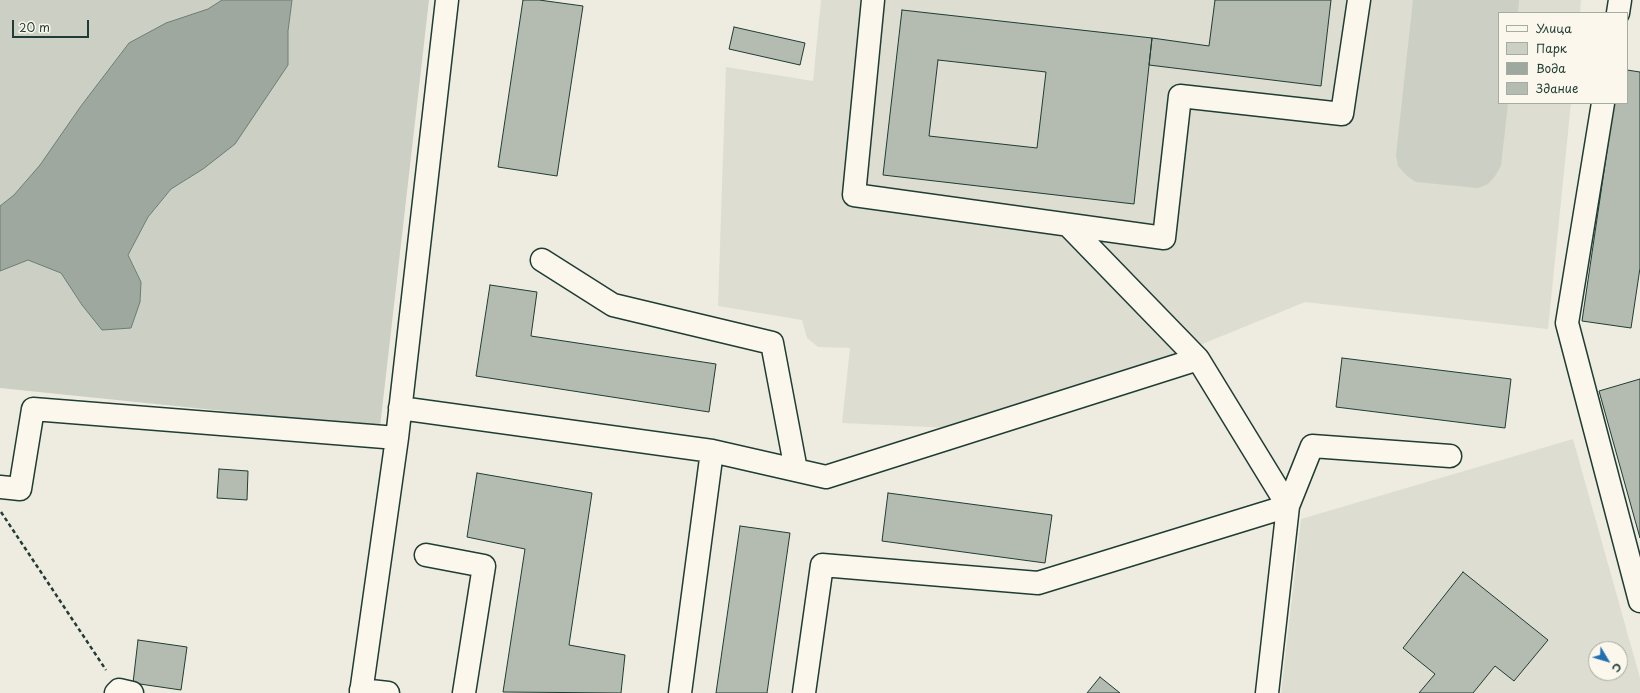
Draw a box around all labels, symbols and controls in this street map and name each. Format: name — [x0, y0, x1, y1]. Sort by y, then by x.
scale bar — [14, 12, 91, 38]
legend — [1498, 12, 1628, 104]
text: 20 m — [19, 18, 50, 36]
text: Улица — [1536, 19, 1572, 37]
text: Парк — [1536, 39, 1567, 57]
text: Вода — [1536, 59, 1566, 77]
text: Здание — [1536, 79, 1578, 97]
north arrow — [1588, 641, 1628, 681]
text: С — [1608, 660, 1626, 677]

